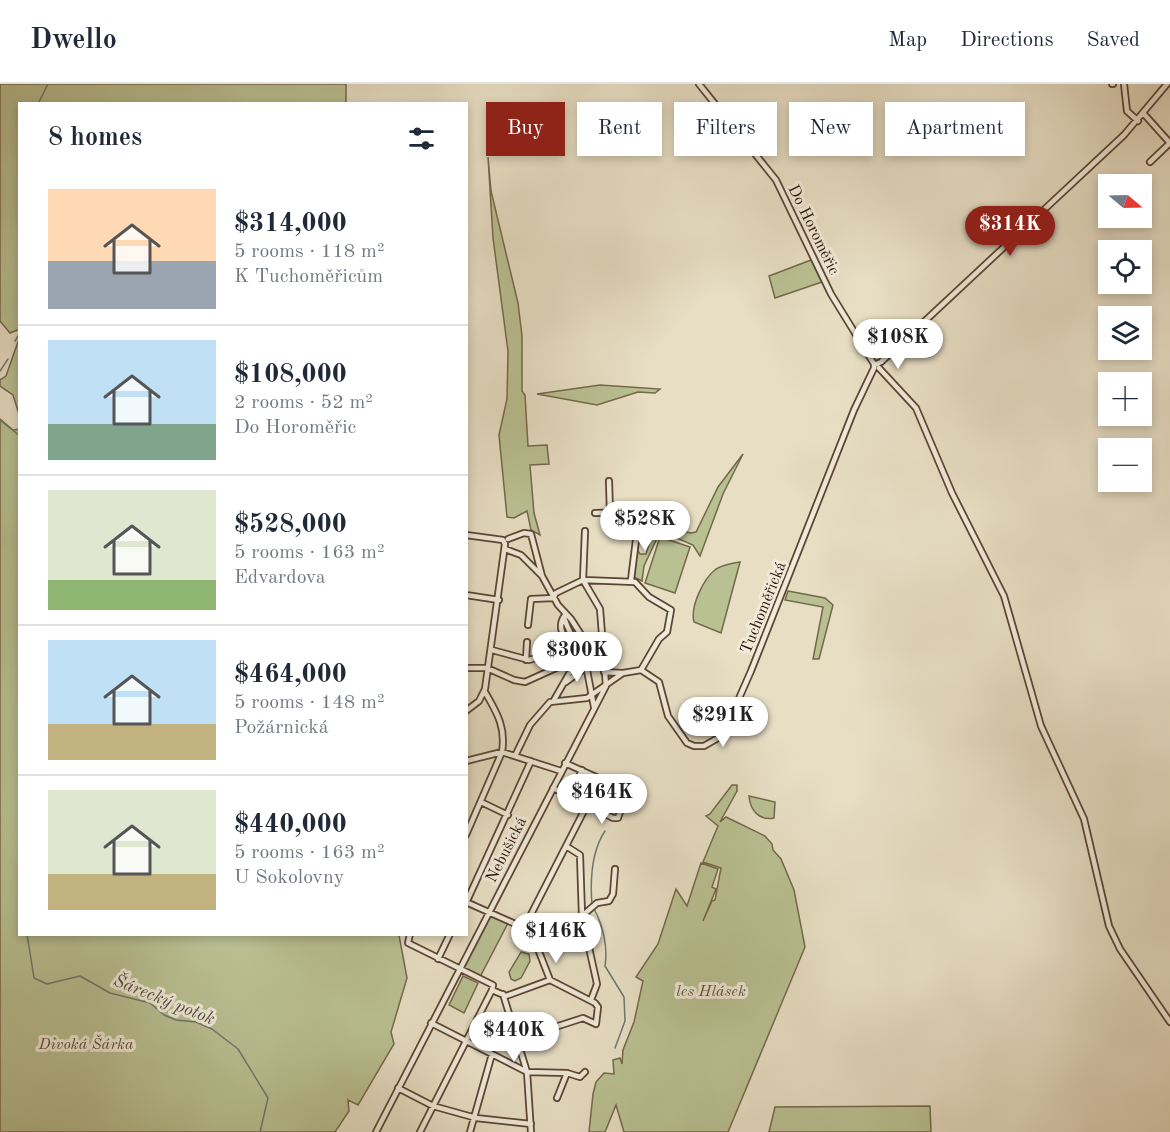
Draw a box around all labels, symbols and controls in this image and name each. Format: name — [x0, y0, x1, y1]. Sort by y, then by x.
text: Dwello — [30, 27, 117, 55]
text: Map — [888, 30, 927, 51]
text: Directions — [960, 30, 1054, 51]
text: Saved — [1087, 30, 1140, 51]
chip: Buy — [486, 102, 565, 156]
chip: Rent — [577, 102, 662, 156]
chip: Filters — [674, 102, 777, 156]
chip: New — [789, 102, 873, 156]
chip: Apartment — [885, 102, 1025, 156]
icon: filters — [405, 122, 438, 155]
text: 8 homes — [48, 125, 142, 151]
north arrow — [1098, 174, 1152, 228]
map controls — [1098, 174, 1152, 492]
street label: Do Horoměřic — [784, 183, 842, 278]
pin: $314K — [968, 206, 1052, 257]
text: $314,000 — [234, 211, 347, 237]
icon: home — [96, 213, 168, 285]
text: $314K — [979, 215, 1041, 235]
button: locate — [1098, 240, 1152, 294]
text: 5 rooms · 118 m² — [234, 242, 384, 262]
text: K Tuchoměřicům — [234, 267, 383, 287]
button: layers — [1098, 306, 1152, 360]
pin: $108K — [856, 319, 940, 370]
text: $108K — [867, 328, 929, 348]
text: $108,000 — [234, 362, 347, 388]
icon: home — [96, 364, 168, 436]
button: + — [1098, 372, 1152, 426]
text: 2 rooms · 52 m² — [234, 393, 373, 413]
text: Do Horoměřic — [234, 418, 356, 438]
button: − — [1098, 438, 1152, 492]
pin: $528K — [603, 501, 687, 552]
text: $528K — [614, 510, 676, 530]
text: $528,000 — [234, 512, 347, 538]
icon: home — [96, 514, 168, 586]
text: 5 rooms · 163 m² — [234, 543, 384, 563]
street label: Tuchoměřická — [738, 560, 790, 656]
text: Edvardova — [234, 568, 326, 588]
pin: $300K — [535, 632, 619, 683]
text: $300K — [546, 641, 608, 661]
text: $464,000 — [234, 662, 347, 688]
icon: home — [96, 664, 168, 736]
text: 5 rooms · 148 m² — [234, 693, 384, 713]
pin: $291K — [681, 697, 765, 748]
text: $291K — [692, 706, 754, 726]
text: Požárnická — [234, 718, 329, 738]
pin: $464K — [560, 774, 644, 825]
text: $464K — [571, 783, 633, 803]
text: $440,000 — [234, 812, 347, 838]
icon: home — [96, 814, 168, 886]
street label: Nebušická — [484, 815, 530, 885]
text: 5 rooms · 163 m² — [234, 843, 384, 863]
text: U Sokolovny — [234, 868, 344, 888]
pin: $146K — [514, 913, 598, 964]
text: $146K — [525, 922, 587, 942]
water label: Šárecký potok — [111, 969, 219, 1029]
park label: les Hlásek — [676, 984, 746, 1000]
pin: $440K — [472, 1012, 556, 1063]
text: $440K — [483, 1021, 545, 1041]
park label: Divoká Šárka — [38, 1034, 134, 1053]

